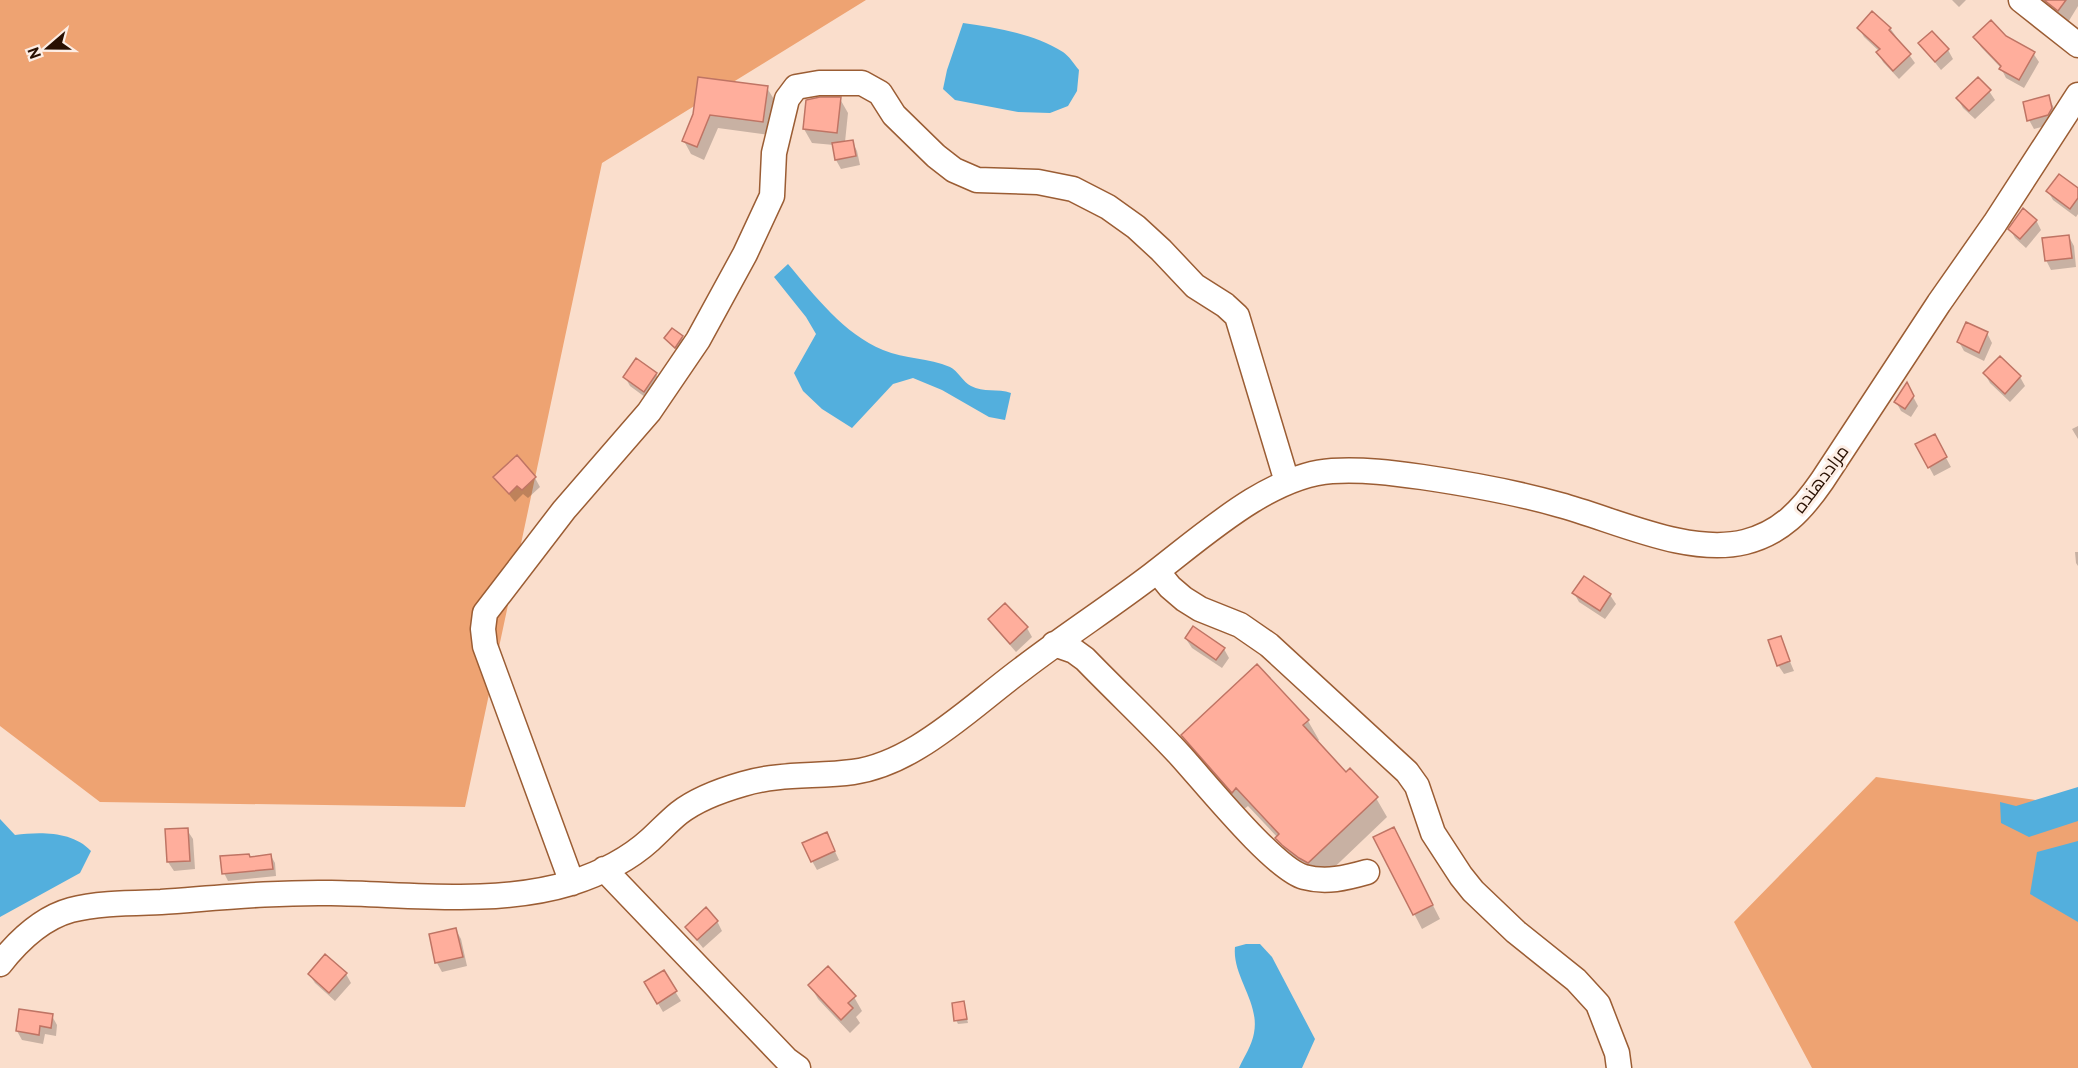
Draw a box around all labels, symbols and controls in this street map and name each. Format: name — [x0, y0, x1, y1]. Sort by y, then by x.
north arrow — [18, 18, 78, 78]
text: N — [24, 44, 47, 61]
street label: مراددهنده — [1789, 441, 1855, 518]

